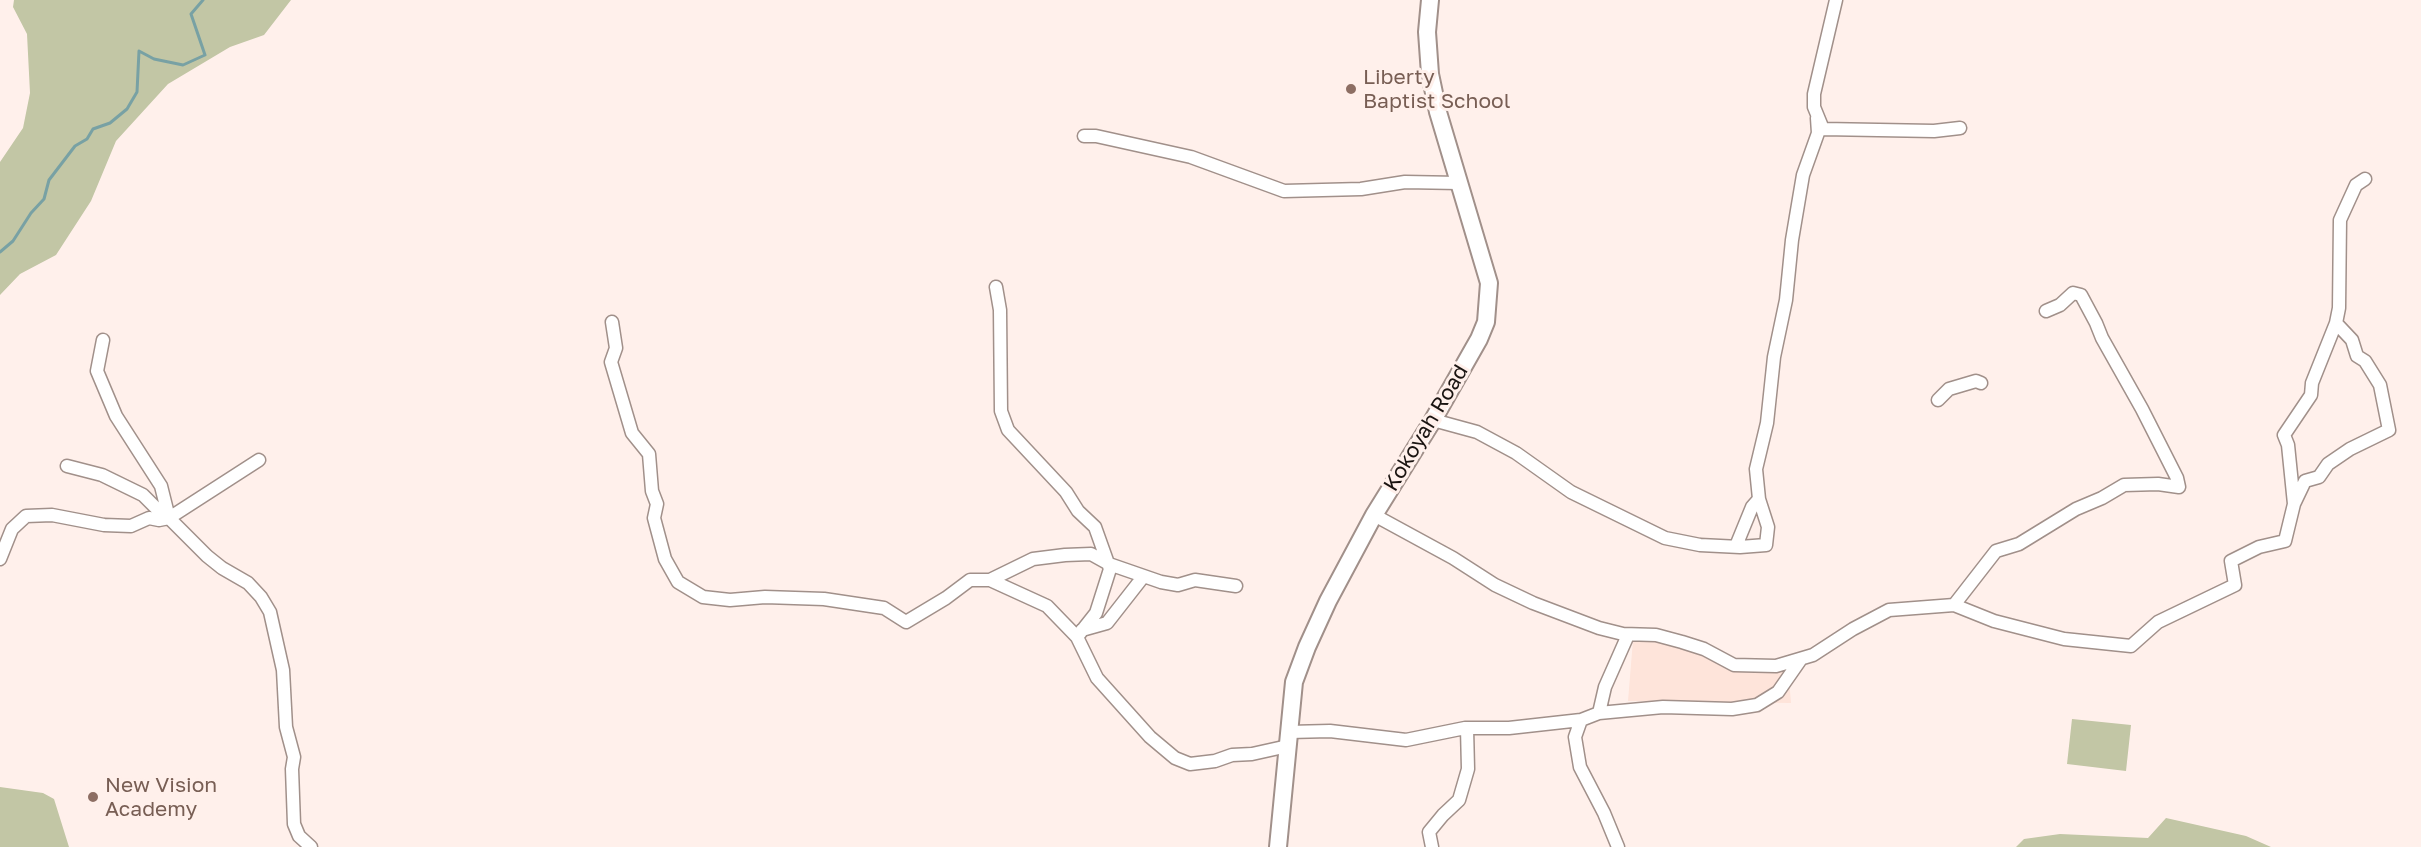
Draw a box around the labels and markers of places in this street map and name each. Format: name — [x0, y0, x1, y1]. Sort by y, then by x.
place label: Liberty Baptist School — [1363, 64, 1510, 114]
marker: Liberty Baptist School — [1344, 82, 1358, 96]
place label: New Vision Academy — [105, 772, 217, 822]
marker: New Vision Academy — [86, 790, 100, 804]

